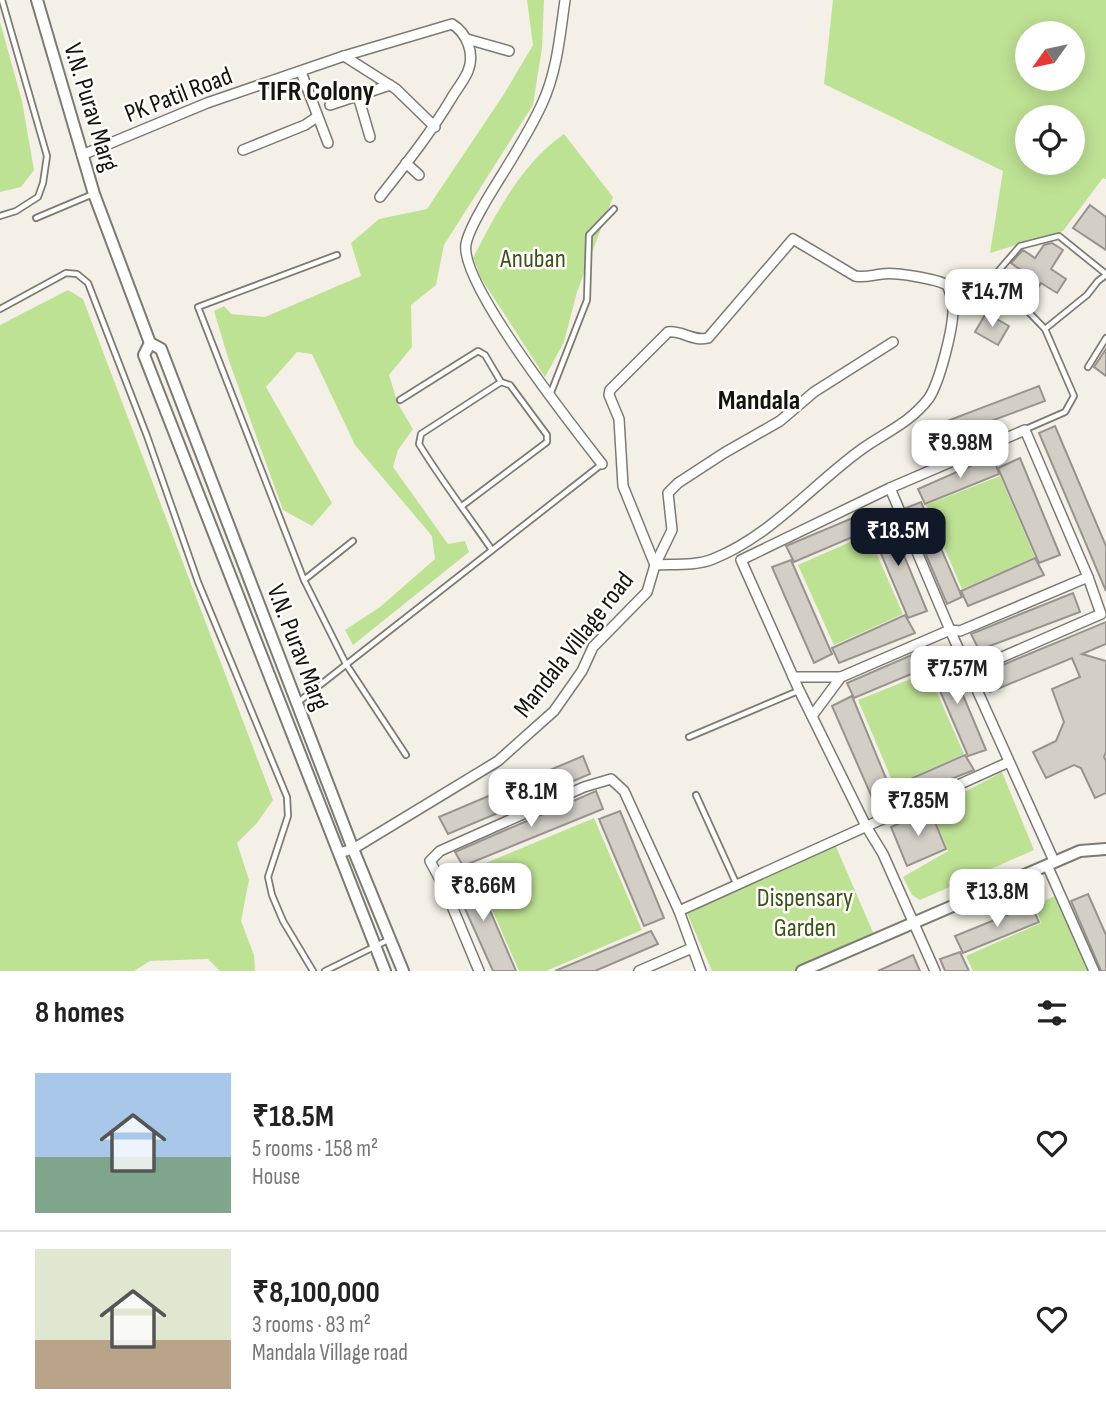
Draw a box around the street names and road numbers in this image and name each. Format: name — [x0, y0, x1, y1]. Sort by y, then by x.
street label: V.N. Purav Marg — [56, 40, 125, 175]
street label: PK Patil Road — [120, 61, 237, 130]
street label: Mandala Village road — [508, 566, 641, 724]
street label: V.N. Purav Marg — [259, 580, 336, 715]

